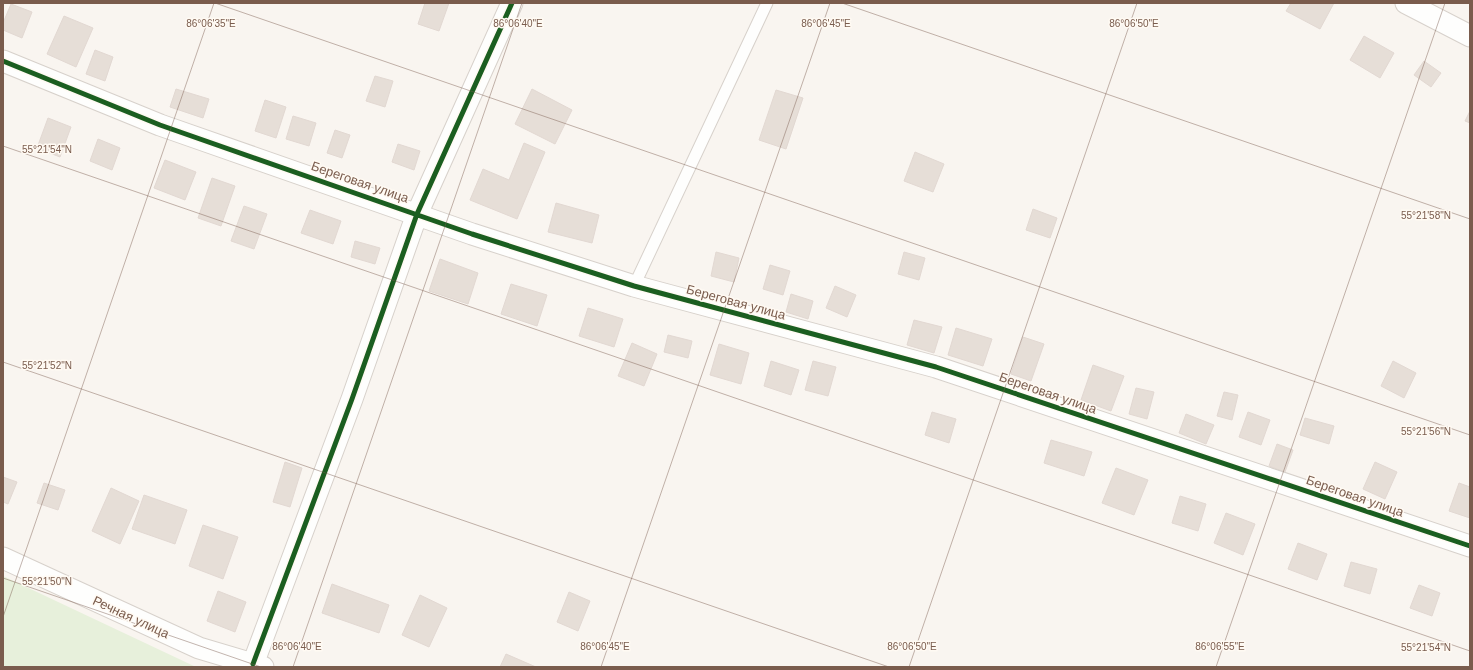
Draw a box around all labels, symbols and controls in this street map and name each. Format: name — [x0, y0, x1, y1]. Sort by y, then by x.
text: 86°06'35"E — [186, 18, 236, 29]
text: 86°06'40"E — [493, 18, 543, 29]
text: 86°06'45"E — [801, 18, 851, 29]
text: 86°06'50"E — [1109, 18, 1159, 29]
text: 55°21'54"N — [22, 144, 72, 155]
street label: Береговая улица — [309, 158, 412, 206]
text: 55°21'58"N — [1401, 210, 1451, 221]
street label: Береговая улица — [685, 282, 788, 323]
text: 55°21'52"N — [22, 360, 72, 371]
street label: Береговая улица — [997, 369, 1100, 417]
text: 55°21'56"N — [1401, 426, 1451, 437]
street label: Береговая улица — [1304, 472, 1407, 520]
text: 55°21'50"N — [22, 576, 72, 587]
street label: Речная улица — [90, 593, 172, 642]
text: 86°06'40"E — [272, 641, 322, 652]
text: 86°06'45"E — [580, 641, 630, 652]
text: 86°06'50"E — [887, 641, 937, 652]
text: 86°06'55"E — [1195, 641, 1245, 652]
text: 55°21'54"N — [1401, 642, 1451, 653]

